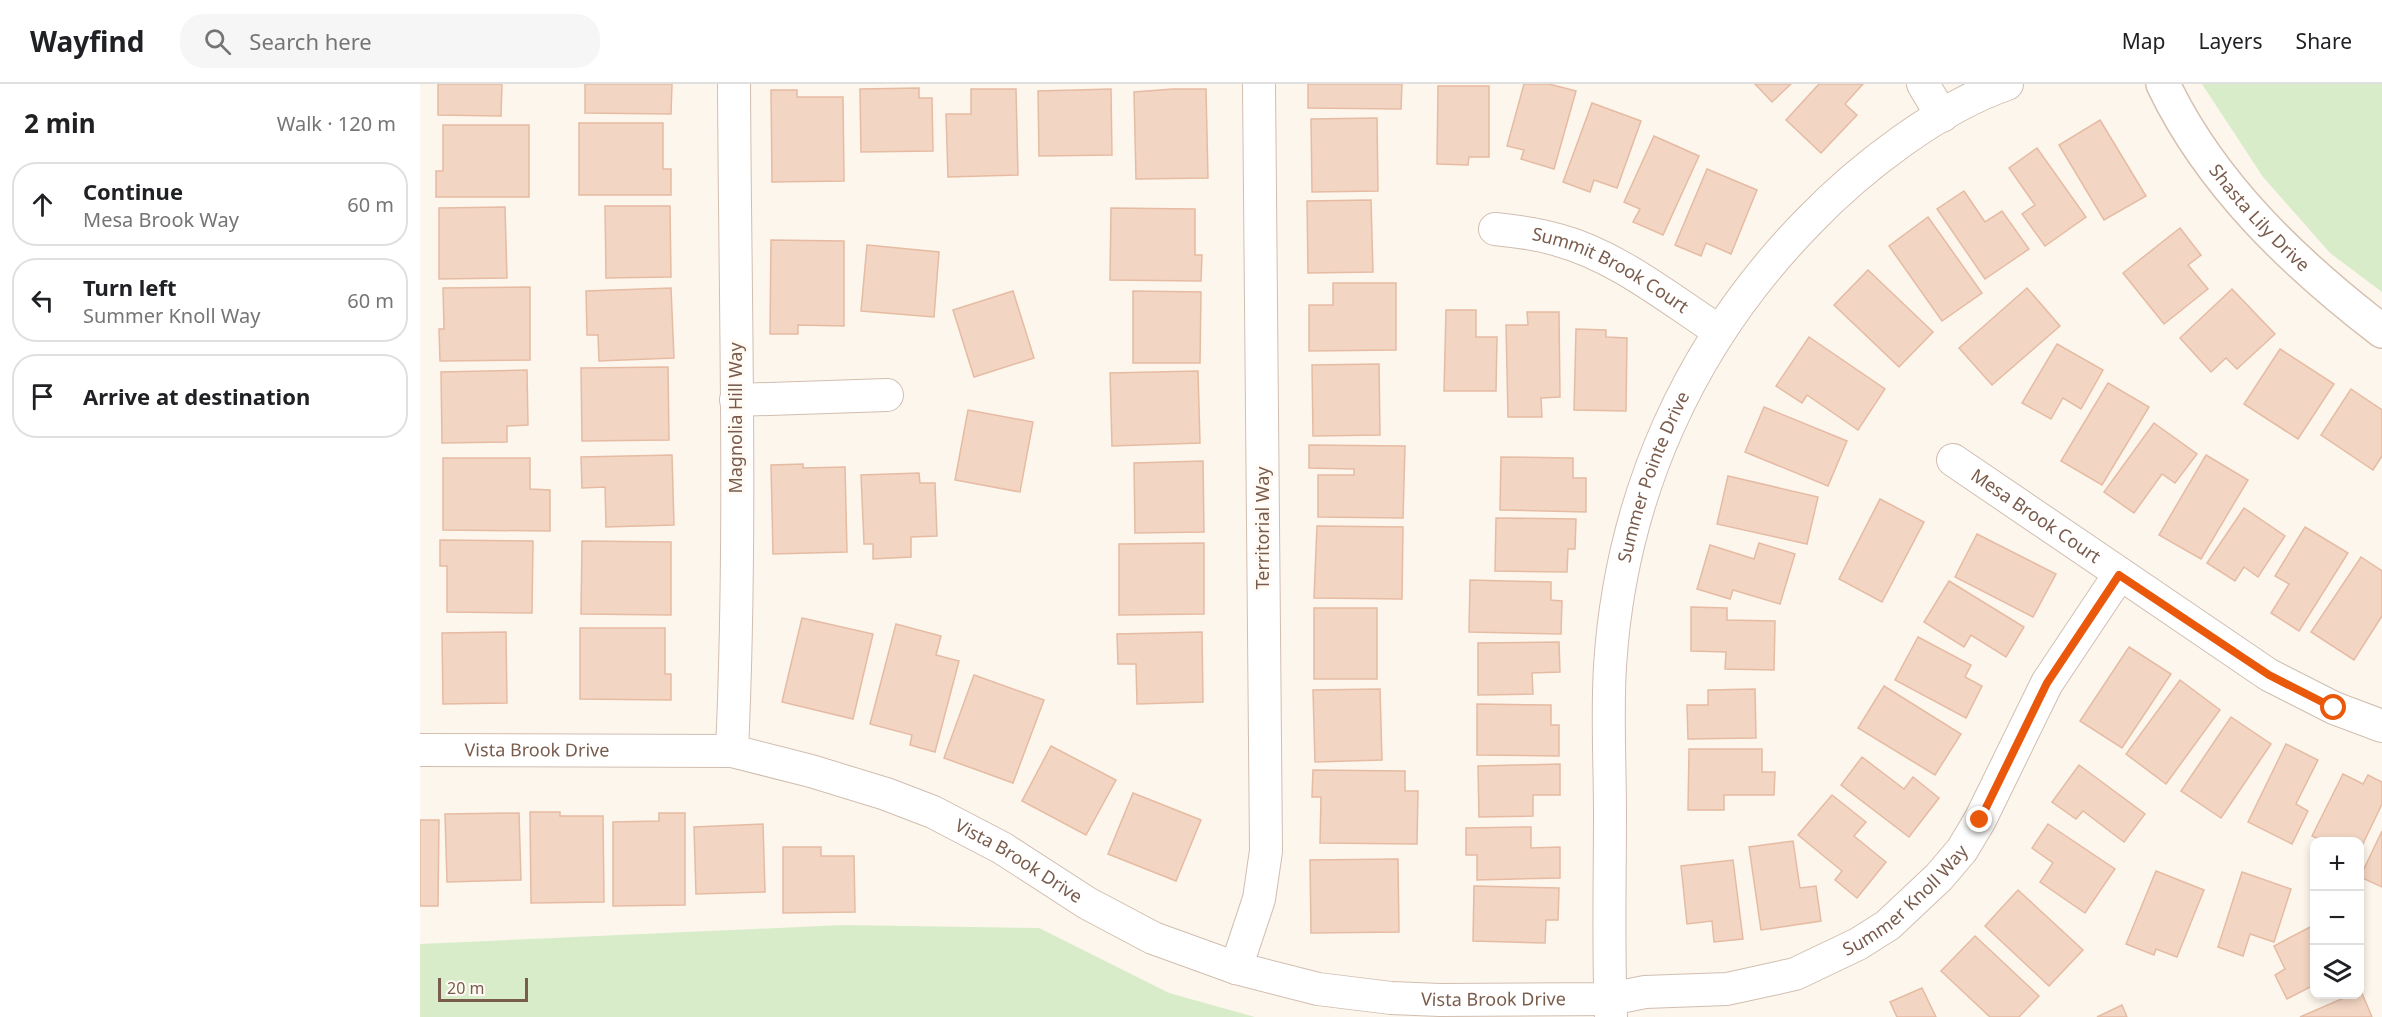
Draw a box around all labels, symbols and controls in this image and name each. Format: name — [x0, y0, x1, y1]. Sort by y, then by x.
search box — [180, 14, 600, 68]
text: Wayfind — [30, 22, 144, 60]
icon: search — [201, 25, 234, 58]
text: Search here — [249, 26, 372, 56]
text: Map — [2122, 27, 2166, 55]
text: Layers — [2199, 27, 2263, 55]
text: Share — [2296, 27, 2352, 55]
text: 2 min — [24, 105, 96, 141]
text: Walk · 120 m — [277, 110, 396, 137]
street label: Shasta Lily Drive — [2204, 159, 2315, 276]
text: Continue — [83, 176, 183, 206]
icon: ahead — [26, 188, 59, 221]
text: 60 m — [347, 191, 394, 218]
text: Mesa Brook Way — [83, 206, 239, 233]
street label: Summit Brook Court — [1530, 221, 1694, 318]
text: Turn left — [83, 272, 177, 302]
icon: left — [26, 284, 59, 317]
text: 60 m — [347, 287, 394, 314]
text: Summer Knoll Way — [83, 302, 260, 329]
street label: Magnolia Hill Way — [723, 342, 747, 494]
icon: arrive — [26, 380, 59, 413]
text: Arrive at destination — [83, 381, 310, 411]
street label: Summer Pointe Drive — [1611, 387, 1694, 565]
street label: Mesa Brook Court — [1967, 463, 2106, 568]
street label: Territorial Way — [1250, 466, 1274, 589]
route start — [2320, 694, 2346, 720]
street label: Vista Brook Drive — [465, 737, 609, 762]
route end — [1966, 806, 1992, 832]
street label: Vista Brook Drive — [951, 813, 1087, 908]
map controls — [2310, 837, 2364, 999]
button: + — [2310, 837, 2364, 891]
street label: Summer Knoll Way — [1838, 839, 1973, 961]
button: − — [2310, 891, 2364, 945]
button: layers — [2310, 945, 2364, 999]
scale bar — [438, 975, 528, 1002]
text: 20 m — [447, 977, 484, 999]
street label: Vista Brook Drive — [1421, 986, 1566, 1011]

